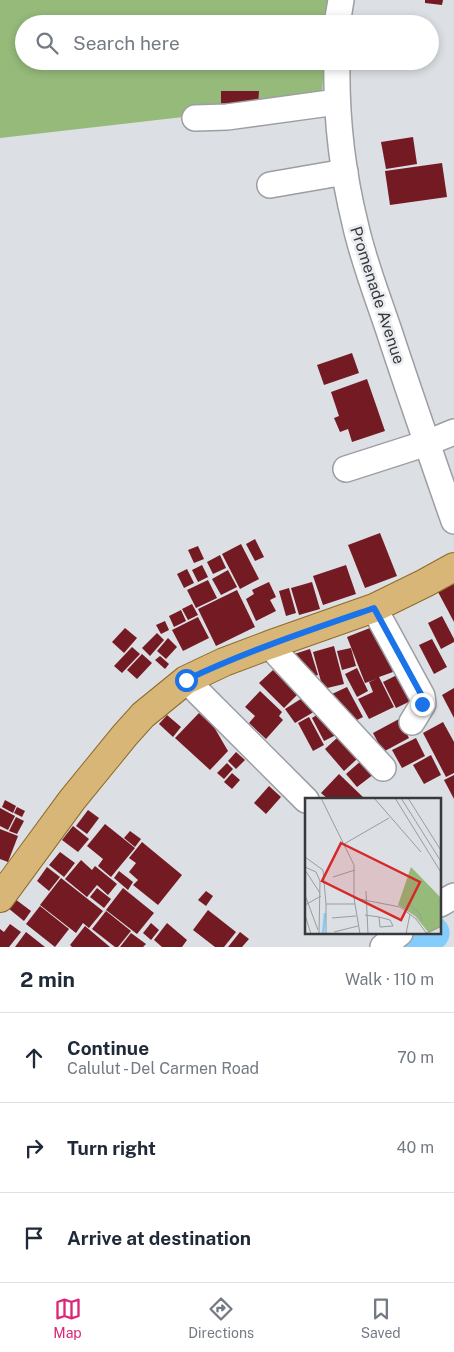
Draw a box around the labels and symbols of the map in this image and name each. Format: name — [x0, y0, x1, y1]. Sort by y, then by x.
street label: Promenade Avenue — [346, 224, 409, 366]
route start — [175, 669, 198, 692]
route end — [411, 693, 434, 716]
inset map — [305, 798, 442, 934]

